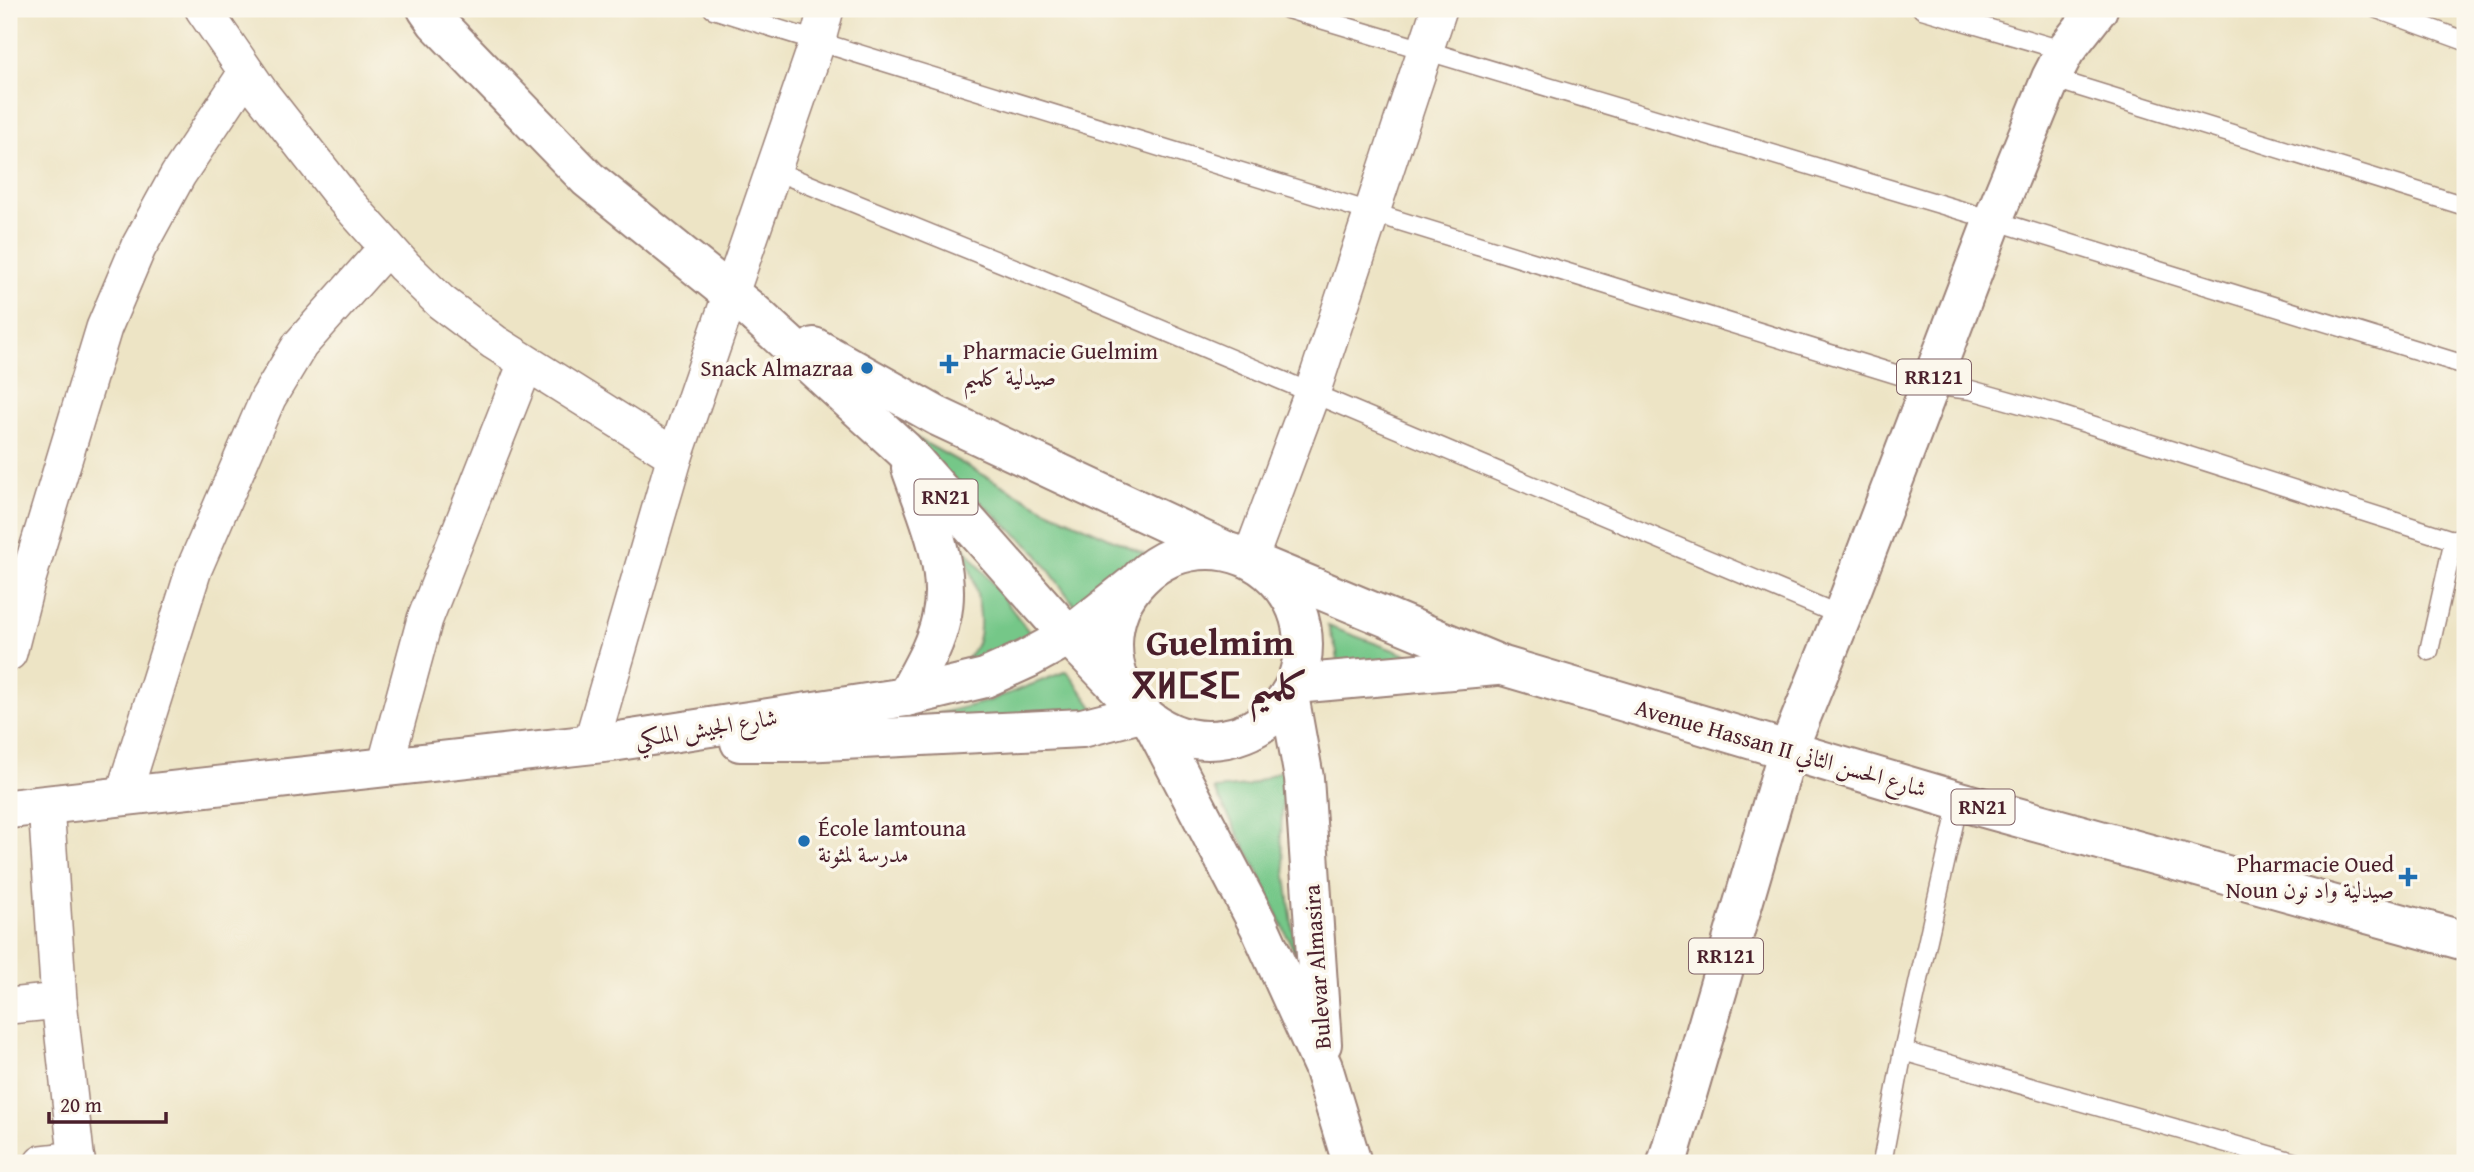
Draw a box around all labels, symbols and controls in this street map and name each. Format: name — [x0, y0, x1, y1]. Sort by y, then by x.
place label: Pharmacie Guelmim صيدلية كلميم — [963, 334, 1158, 400]
place label: Snack Almazraa — [700, 351, 853, 384]
marker: Pharmacie Guelmim صيدلية كلميم — [941, 356, 957, 372]
marker: Snack Almazraa — [859, 360, 875, 376]
road number: RR121 — [1897, 360, 1971, 394]
road number: RN21 — [914, 480, 978, 514]
district label: Guelmim ⴳⵍⵎⵉⵎ كلميم — [1132, 614, 1308, 723]
street label: Avenue Hassan II شارع الحسن الثاني — [1630, 690, 1931, 809]
street label: شارع الجيش الملكي — [632, 700, 780, 760]
road number: RN21 — [1952, 790, 2014, 824]
place label: École lamtouna مدرسة لمثونة — [818, 811, 966, 870]
marker: École lamtouna مدرسة لمثونة — [796, 833, 812, 849]
place label: Pharmacie Oued Noun صيدلية واد نون — [2226, 847, 2395, 906]
marker: Pharmacie Oued Noun صيدلية واد نون — [2400, 869, 2416, 885]
street label: Bulevar Almasira — [1294, 883, 1339, 1050]
road number: RR121 — [1689, 939, 1763, 974]
scale bar — [49, 1081, 166, 1125]
text: 20 m — [60, 1089, 102, 1120]

